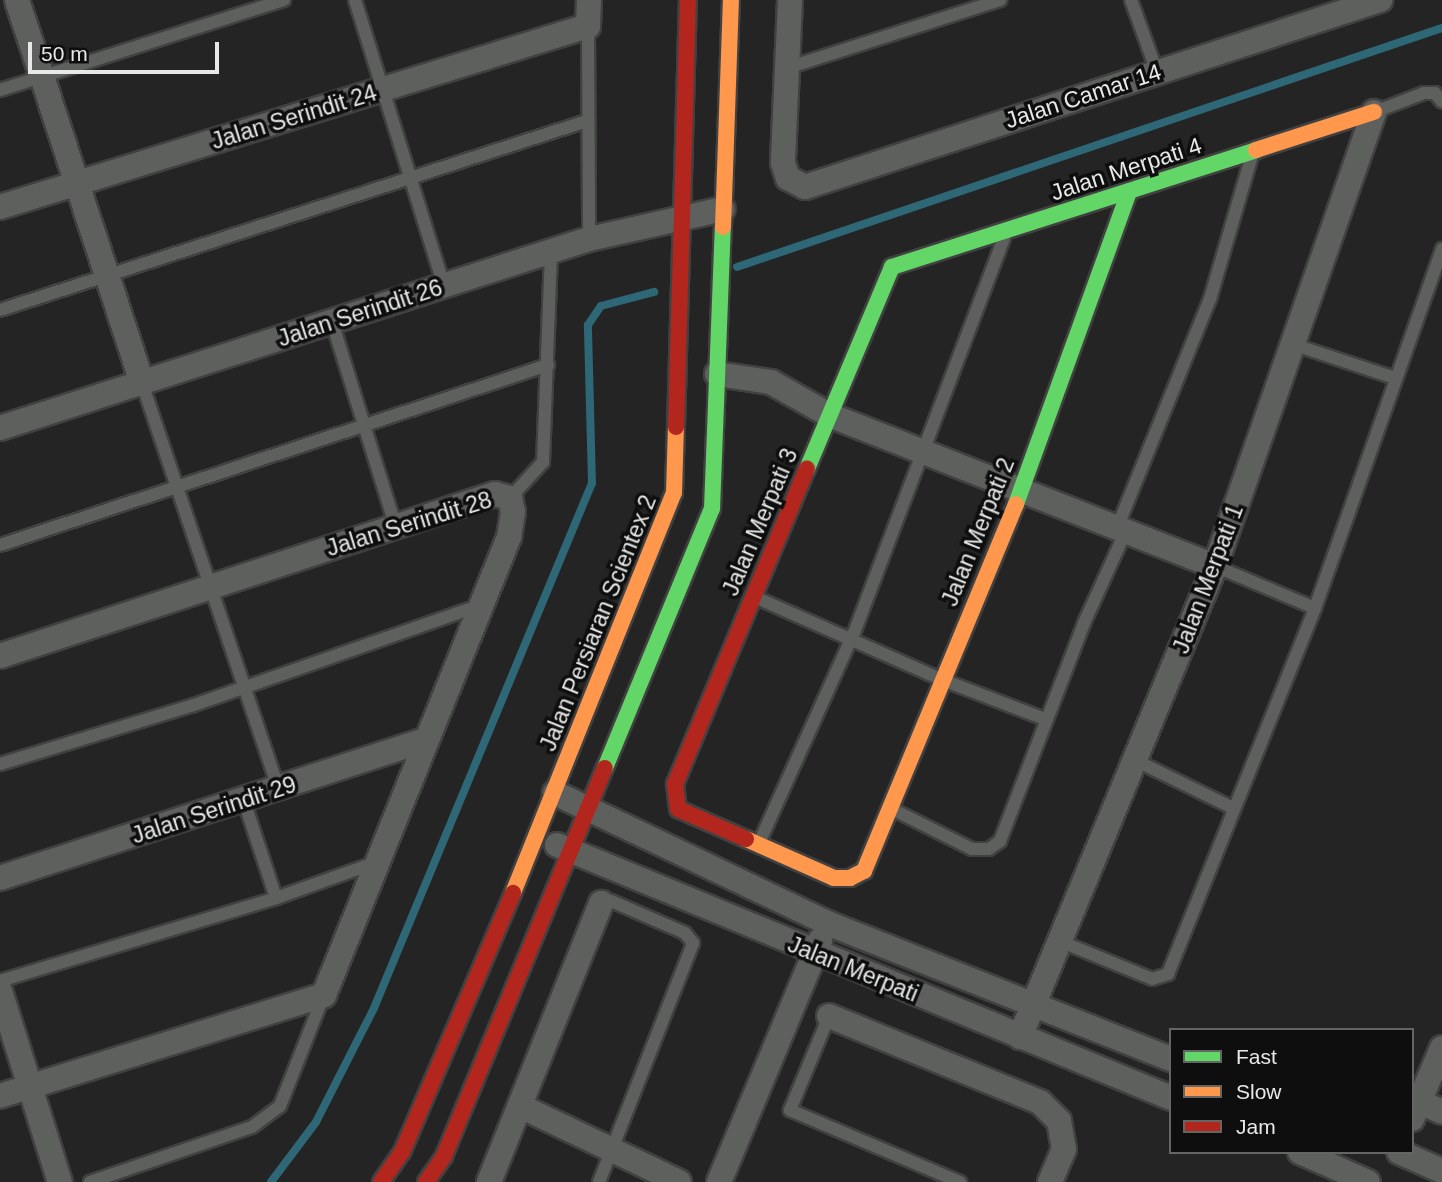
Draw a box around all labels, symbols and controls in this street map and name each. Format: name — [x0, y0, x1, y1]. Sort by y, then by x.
scale bar — [32, 28, 222, 72]
text: 50 m — [41, 42, 88, 65]
street label: Jalan Camar 14 — [1002, 58, 1164, 134]
street label: Jalan Serindit 24 — [208, 79, 380, 155]
street label: Jalan Merpati 4 — [1047, 132, 1205, 206]
street label: Jalan Serindit 26 — [274, 273, 446, 353]
street label: Jalan Merpati 3 — [717, 444, 803, 600]
street label: Jalan Merpati 2 — [936, 454, 1020, 610]
street label: Jalan Serindit 28 — [323, 486, 495, 562]
street label: Jalan Persiaran Scientex 2 — [534, 491, 662, 755]
street label: Jalan Merpati 1 — [1167, 501, 1249, 657]
street label: Jalan Serindit 29 — [128, 770, 300, 850]
street label: Jalan Merpati — [784, 930, 922, 1008]
legend — [1169, 1028, 1414, 1154]
text: Fast — [1236, 1045, 1277, 1068]
text: Slow — [1236, 1080, 1282, 1103]
text: Jam — [1236, 1115, 1276, 1138]

